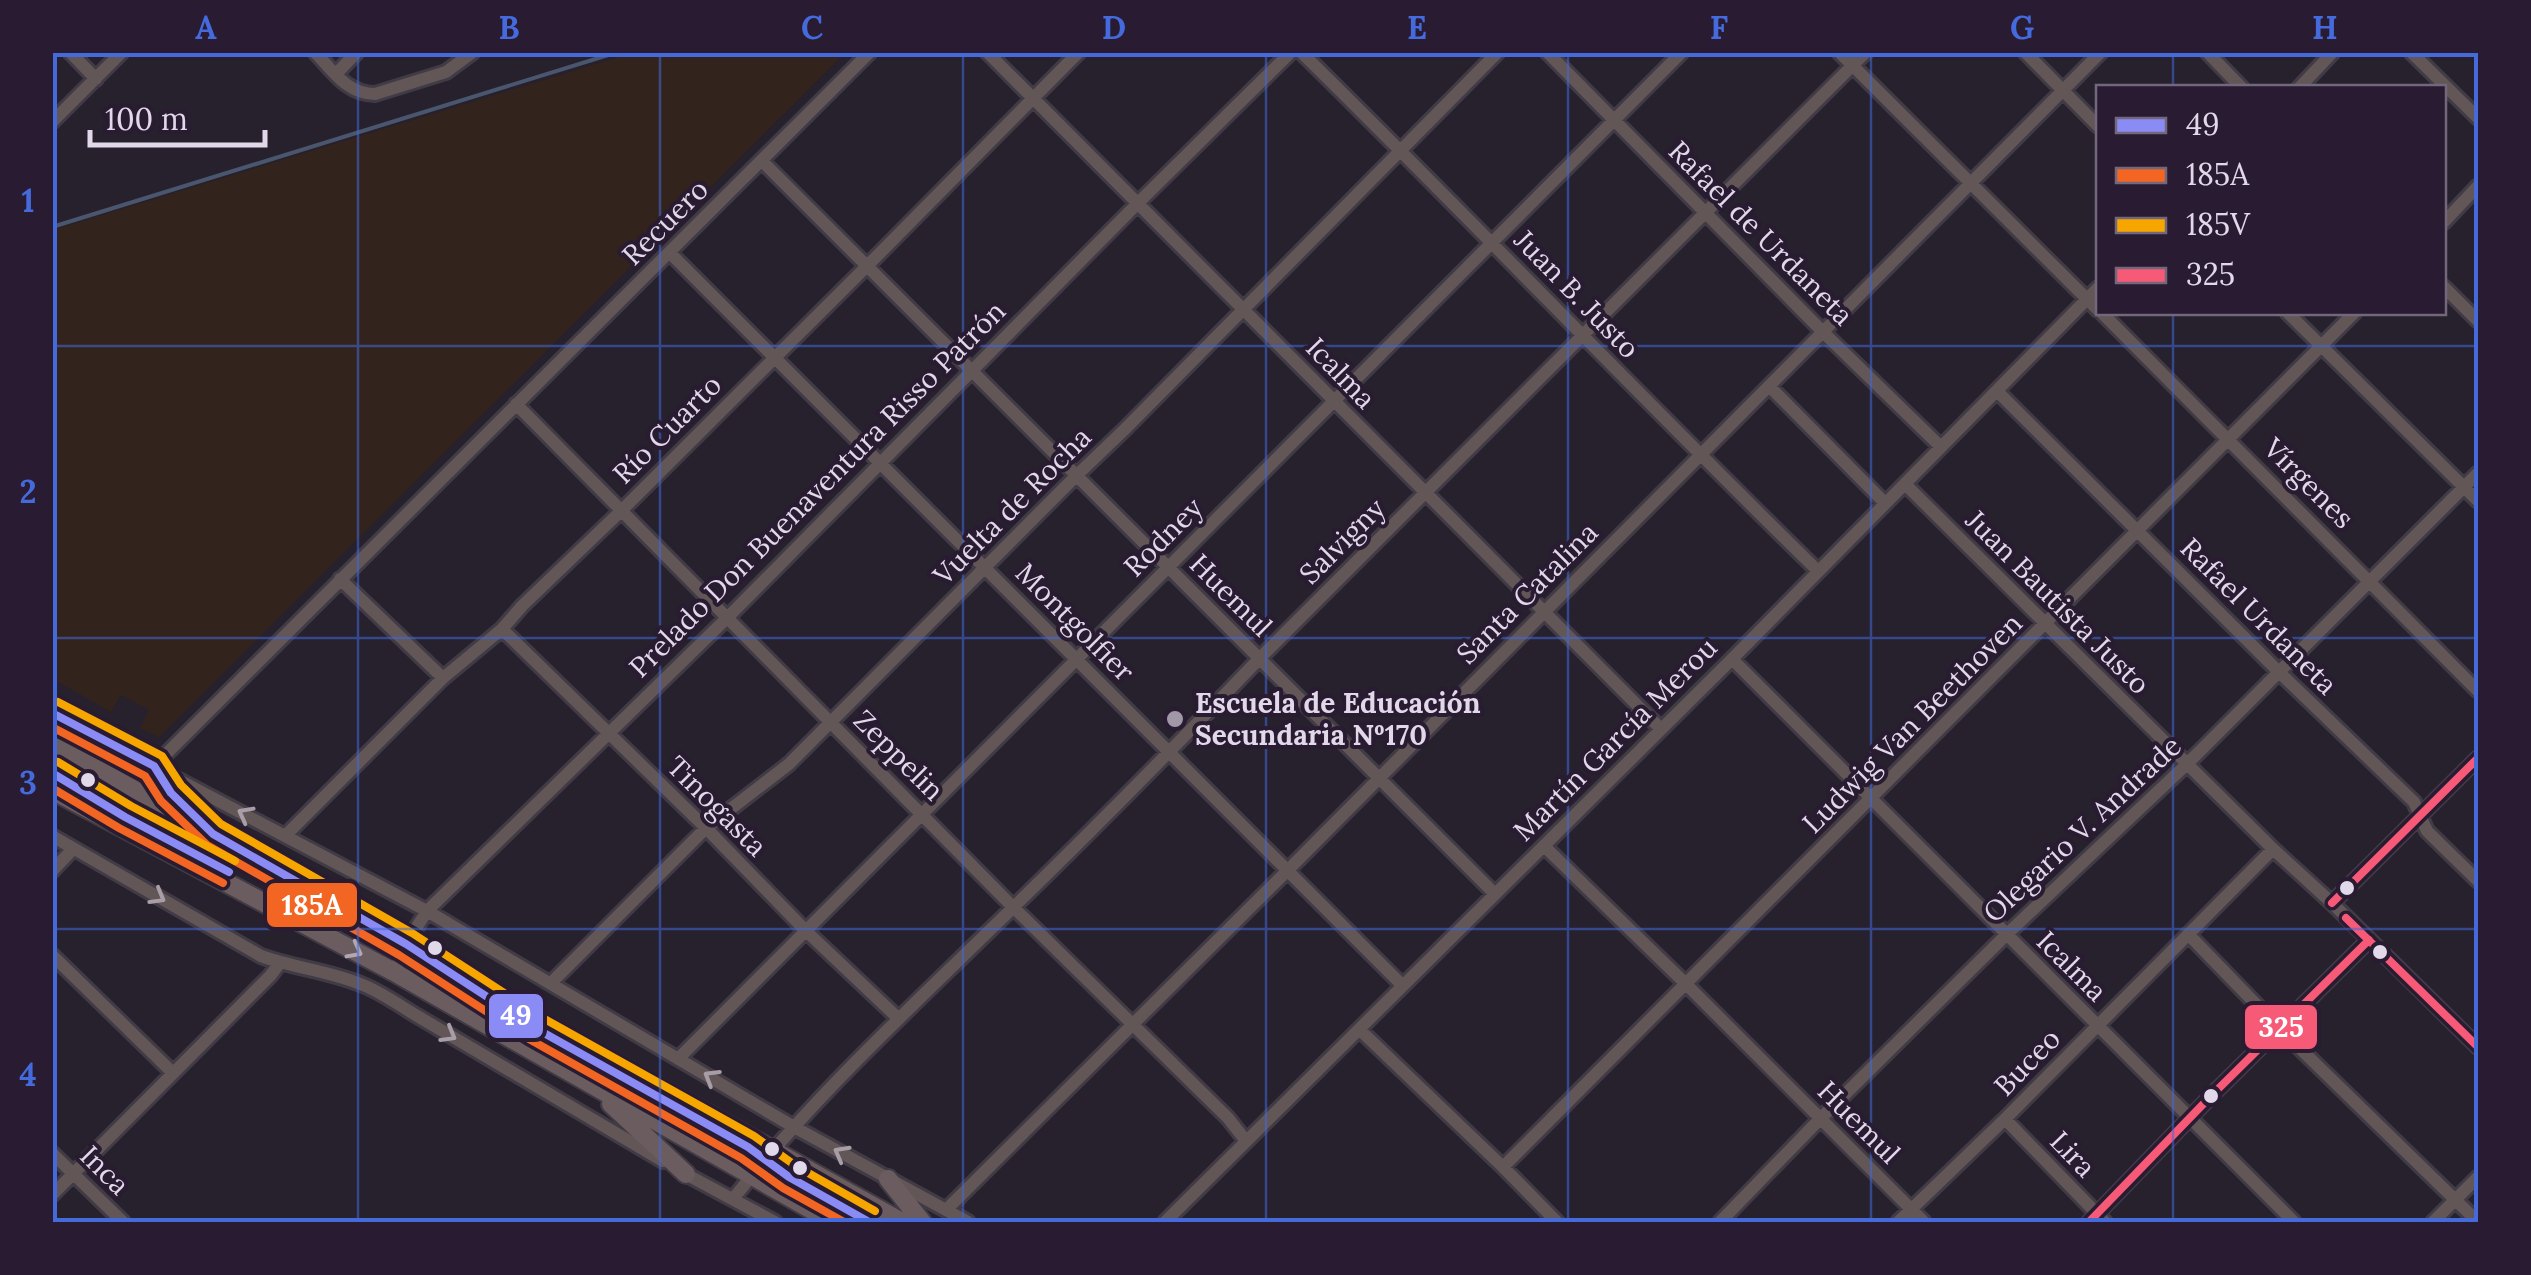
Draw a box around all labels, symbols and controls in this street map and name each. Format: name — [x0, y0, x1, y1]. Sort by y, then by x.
text: A — [195, 7, 217, 48]
text: B — [498, 7, 520, 48]
text: C — [801, 7, 823, 48]
text: D — [1102, 7, 1126, 48]
text: E — [1407, 7, 1427, 48]
text: F — [1710, 7, 1728, 48]
text: G — [2010, 7, 2034, 48]
text: H — [2312, 7, 2338, 48]
scale bar — [90, 85, 265, 147]
legend — [2096, 85, 2446, 315]
text: 100 m — [105, 100, 188, 138]
text: 49 — [2186, 105, 2220, 143]
street label: Rafael de Urdaneta — [1661, 133, 1861, 333]
text: 185A — [2186, 155, 2250, 193]
street label: Recuero — [614, 171, 716, 273]
text: 1 — [22, 180, 35, 221]
text: 185V — [2186, 205, 2251, 243]
street label: Juan B. Justo — [1506, 221, 1647, 366]
text: 325 — [2186, 255, 2235, 293]
street label: Prelado Don Buenaventura Risso Patrón — [621, 293, 1013, 685]
street label: Icalma — [1298, 330, 1384, 416]
street label: Río Cuarto — [605, 367, 729, 491]
street label: Vuelta de Rocha — [925, 419, 1099, 593]
street label: Vírgenes — [2255, 429, 2362, 536]
text: 2 — [19, 471, 37, 512]
street label: Rodney — [1116, 490, 1210, 584]
street label: Salvigny — [1291, 490, 1393, 592]
street label: Juan Bautista Justo — [1958, 502, 2158, 702]
street label: Santa Catalina — [1449, 515, 1605, 671]
street label: Rafael Urdaneta — [2173, 530, 2345, 702]
street label: Huemul — [1182, 546, 1280, 644]
street label: Montgolfier — [1008, 555, 1142, 689]
street label: Ludwig Van Beethoven — [1794, 605, 2030, 841]
street label: Martín García Merou — [1506, 630, 1724, 848]
place label: Escuela de Educación Secundaria Nº170 — [1195, 685, 1481, 753]
street label: Zeppelin — [846, 702, 952, 808]
marker: Escuela de Educación Secundaria Nº170 — [1164, 708, 1186, 730]
street label: Olegario V. Andrade — [1975, 728, 2189, 930]
street label: Tinogasta — [659, 748, 775, 864]
text: 3 — [19, 762, 37, 803]
unlabelled marker — [78, 770, 98, 790]
one-way arrow — [237, 806, 255, 826]
unlabelled marker — [2337, 878, 2357, 898]
line badge: 185A — [265, 881, 359, 929]
one-way arrow — [147, 885, 165, 904]
text: 185A — [281, 887, 343, 923]
street label: Icalma — [2029, 923, 2115, 1009]
unlabelled marker — [425, 938, 445, 958]
one-way arrow — [344, 939, 362, 958]
unlabelled marker — [2370, 942, 2390, 962]
line badge: 49 — [487, 992, 545, 1040]
text: 49 — [500, 997, 532, 1033]
line badge: 325 — [2243, 1003, 2319, 1051]
text: 325 — [2258, 1009, 2304, 1045]
street label: Buceo — [1986, 1021, 2068, 1103]
one-way arrow — [438, 1023, 456, 1042]
text: 4 — [19, 1054, 37, 1095]
one-way arrow — [704, 1070, 722, 1089]
street label: Huemul — [1810, 1073, 1908, 1171]
unlabelled marker — [2201, 1086, 2221, 1106]
street label: Lira — [2043, 1123, 2103, 1185]
street label: Inca — [73, 1138, 137, 1202]
unlabelled marker — [762, 1139, 782, 1159]
one-way arrow — [834, 1145, 852, 1165]
unlabelled marker — [790, 1158, 810, 1178]

